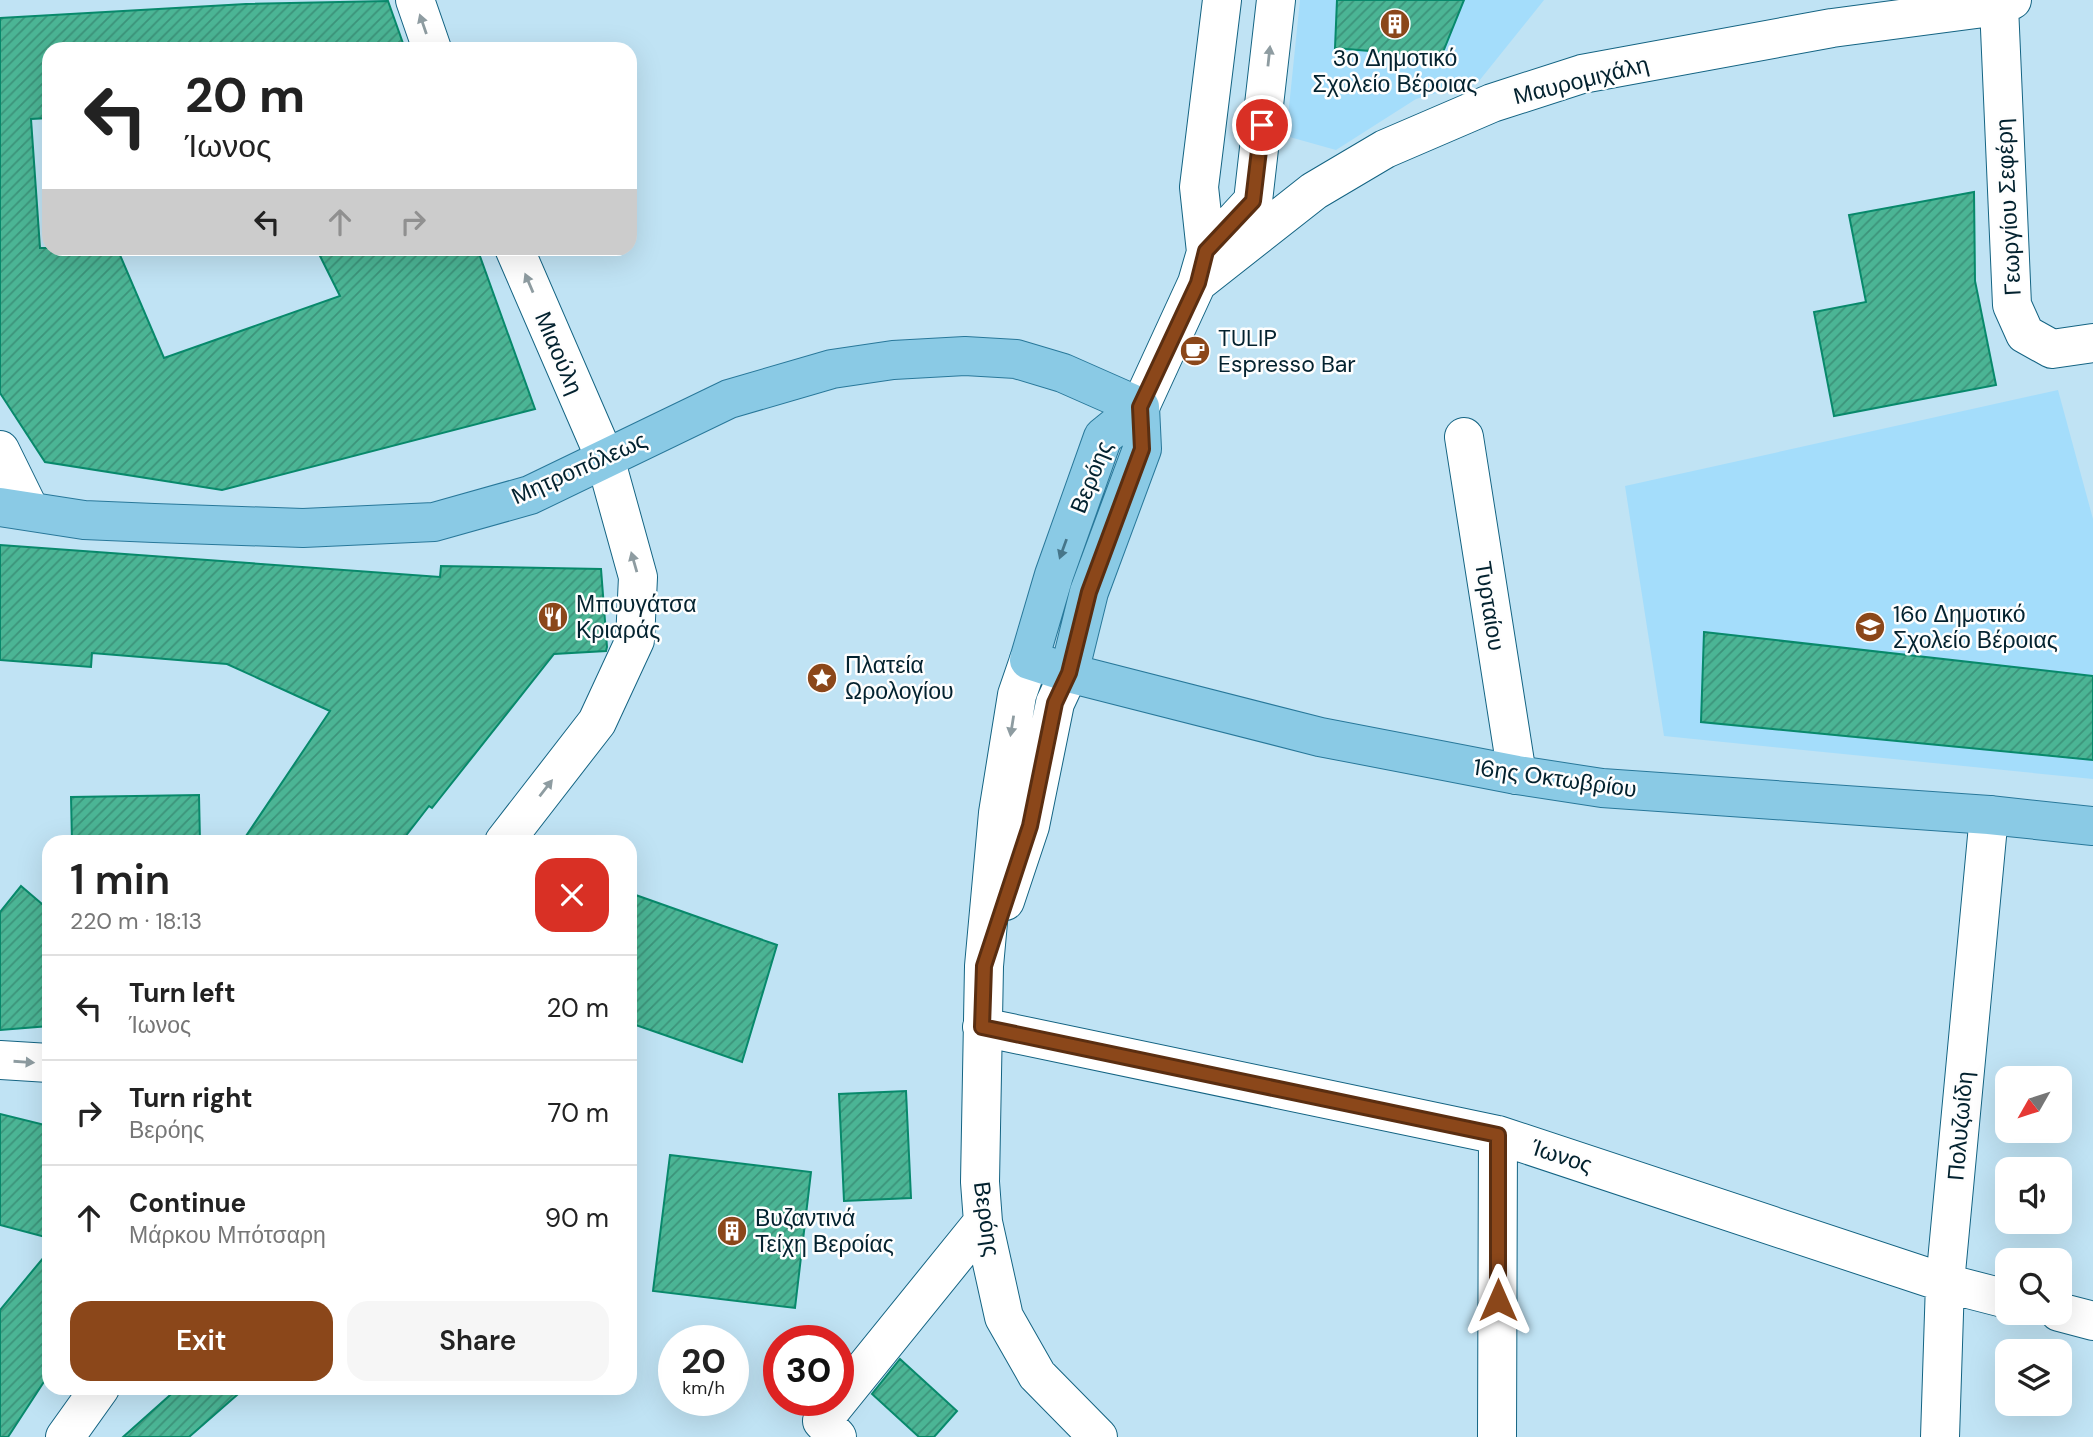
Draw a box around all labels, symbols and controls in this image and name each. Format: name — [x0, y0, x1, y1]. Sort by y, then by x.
building icon: 3ο Δημοτικό Σχολείο Βέροιας — [1378, 7, 1412, 41]
one-way arrow — [417, 14, 428, 35]
place label: 3ο Δημοτικό Σχολείο Βέροιας — [1313, 43, 1477, 99]
one-way arrow — [1264, 45, 1275, 67]
street label: Μαυρομιχάλη — [1510, 49, 1652, 111]
text: 20 m — [185, 63, 305, 127]
icon: left — [70, 70, 161, 161]
pin — [1232, 95, 1292, 155]
icon: arrive — [1243, 106, 1281, 144]
street label: Γεωργίου Σεφέρη — [1988, 118, 2028, 296]
text: Ίωνος — [185, 125, 271, 167]
icon: left — [248, 203, 286, 241]
icon: ahead — [321, 203, 359, 241]
icon: right — [394, 203, 432, 241]
one-way arrow — [523, 272, 534, 293]
street label: Μιαούλη — [528, 307, 590, 399]
place label: TULIP Espresso Bar — [1218, 323, 1356, 379]
cafe icon: TULIP Espresso Bar — [1178, 334, 1212, 368]
street label: Μητροπόλεως — [507, 425, 651, 511]
street label: Βερόης — [1063, 436, 1119, 518]
one-way arrow — [1057, 539, 1068, 560]
one-way arrow — [628, 551, 639, 573]
street label: Τυρταίου — [1468, 559, 1512, 653]
place label: Μπουγάτσα Κριαράς — [576, 589, 696, 645]
place label: 16ο Δημοτικό Σχολείο Βέροιας — [1893, 599, 2058, 655]
restaurant icon: Μπουγάτσα Κριαράς — [536, 600, 570, 634]
school or university icon: 16ο Δημοτικό Σχολείο Βέροιας — [1853, 610, 1887, 644]
place label: Πλατεία Ωρολογίου — [845, 650, 954, 706]
place icon: Πλατεία Ωρολογίου — [805, 661, 839, 695]
one-way arrow — [1006, 715, 1017, 737]
street label: 16ης Οκτωβρίου — [1471, 752, 1639, 804]
one-way arrow — [539, 779, 553, 797]
text: 1 min — [70, 852, 170, 907]
button: close — [535, 858, 609, 932]
text: 220 m · 18:13 — [70, 906, 202, 936]
text: Turn left — [129, 976, 236, 1010]
icon: left — [70, 989, 108, 1027]
text: 20 m — [546, 991, 609, 1025]
text: Ίωνος — [129, 1010, 191, 1040]
one-way arrow — [14, 1057, 36, 1068]
north arrow — [1995, 1066, 2072, 1143]
map controls — [1995, 1066, 2072, 1416]
street label: Πολυζωίδη — [1940, 1070, 1980, 1182]
text: Turn right — [129, 1081, 253, 1115]
icon: right — [70, 1094, 108, 1132]
text: 70 m — [548, 1096, 609, 1130]
text: Βερόης — [129, 1115, 204, 1145]
street label: Ίωνος — [1527, 1132, 1596, 1180]
button: sound — [1995, 1157, 2072, 1234]
street label: Βερόης — [967, 1180, 1007, 1258]
text: Continue — [129, 1186, 246, 1220]
icon: ahead — [70, 1199, 108, 1237]
text: 90 m — [545, 1201, 609, 1235]
place label: Βυζαντινά Τείχη Βεροίας — [755, 1203, 894, 1259]
building icon: Βυζαντινά Τείχη Βεροίας — [715, 1214, 749, 1248]
text: Μάρκου Μπότσαρη — [129, 1220, 326, 1250]
button: search — [1995, 1248, 2072, 1325]
position arrow — [1461, 1263, 1535, 1337]
button: Exit — [70, 1301, 333, 1381]
button: Share — [347, 1301, 609, 1381]
speed limit sign: 30 — [763, 1325, 854, 1416]
text: 20 — [681, 1338, 726, 1384]
button: layers — [1995, 1339, 2072, 1416]
text: km/h — [682, 1376, 725, 1400]

